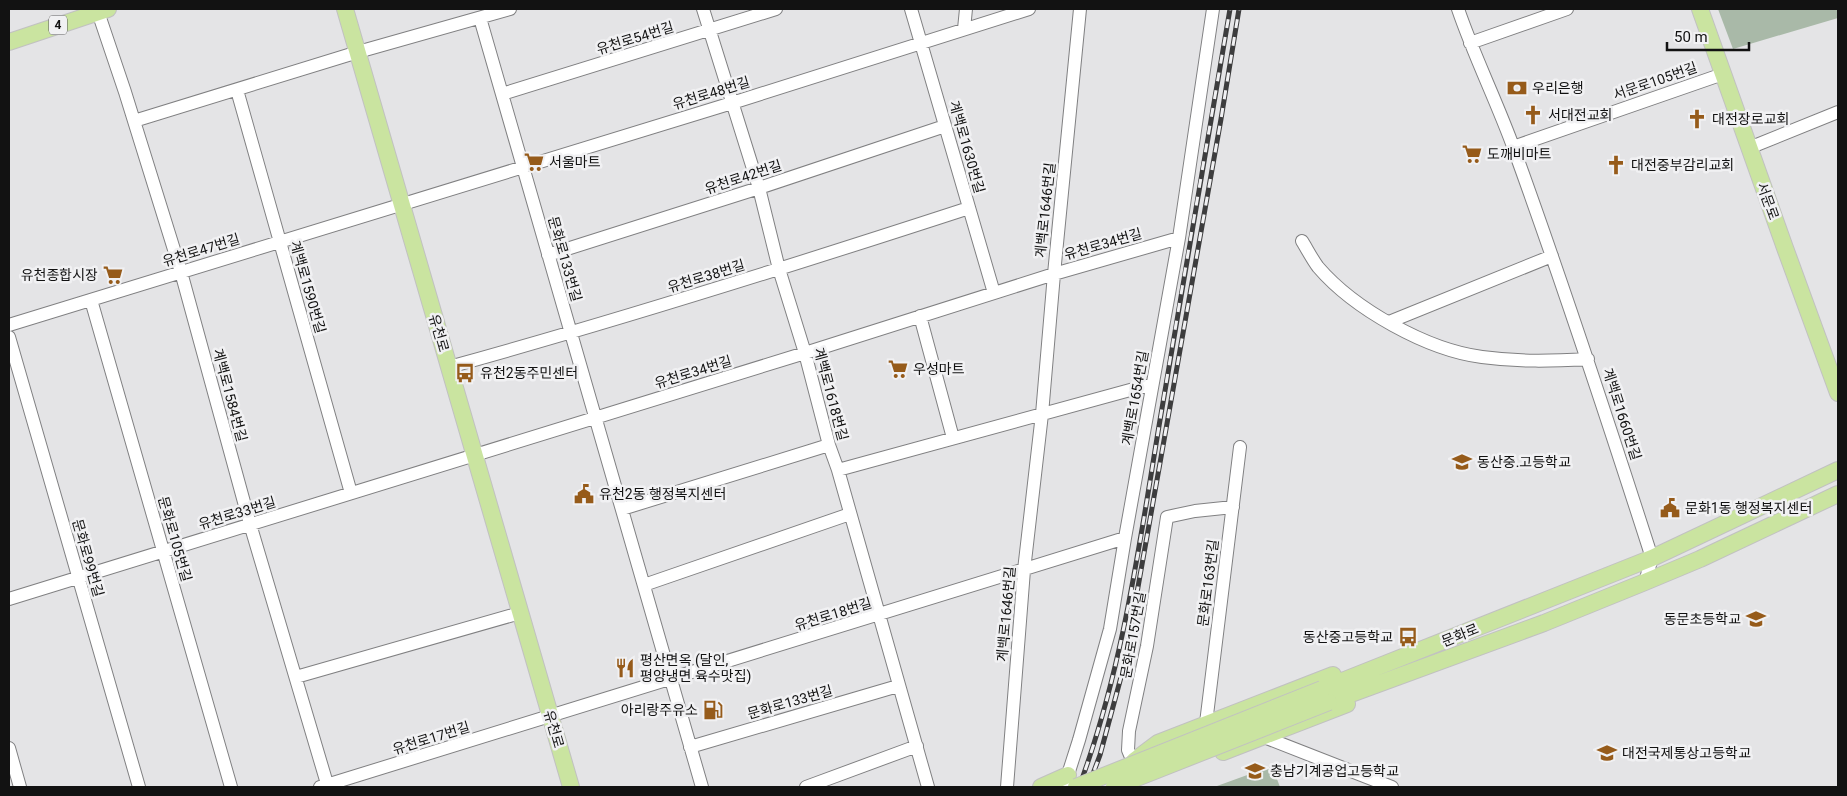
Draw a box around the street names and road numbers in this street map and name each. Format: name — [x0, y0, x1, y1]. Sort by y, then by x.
road number: 4 — [49, 16, 67, 34]
street label: 유천로54번길 — [594, 19, 676, 57]
street label: 서문로105번길 — [1611, 59, 1699, 103]
street label: 유천로48번길 — [670, 74, 752, 112]
street label: 계백로1630번길 — [946, 99, 988, 195]
street label: 유천로42번길 — [702, 157, 784, 197]
street label: 계백로1646번길 — [1032, 161, 1058, 259]
street label: 서문로 — [1754, 180, 1782, 222]
street label: 문화로133번길 — [545, 214, 585, 304]
street label: 유천로34번길 — [1062, 225, 1144, 263]
street label: 유천로47번길 — [160, 231, 242, 269]
street label: 계백로1590번길 — [287, 239, 329, 335]
street label: 유천로38번길 — [665, 257, 747, 295]
street label: 유천로 — [426, 312, 452, 354]
street label: 계백로1618번길 — [811, 346, 851, 442]
street label: 계백로1584번길 — [210, 347, 250, 443]
street label: 계백로1654번길 — [1119, 349, 1151, 447]
street label: 유천로34번길 — [652, 353, 734, 391]
street label: 계백로1660번길 — [1600, 366, 1644, 462]
street label: 문화로105번길 — [155, 494, 195, 584]
street label: 유천로33번길 — [196, 494, 278, 532]
street label: 문화로99번길 — [69, 517, 107, 599]
street label: 문화로163번길 — [1195, 538, 1221, 628]
street label: 계백로1646번길 — [994, 566, 1018, 662]
street label: 문화로157번길 — [1117, 590, 1149, 680]
street label: 유천로18번길 — [792, 595, 874, 633]
street label: 문화로 — [1439, 620, 1481, 650]
street label: 문화로133번길 — [745, 682, 835, 722]
street label: 유천로 — [541, 708, 567, 750]
street label: 유천로17번길 — [390, 719, 472, 757]

